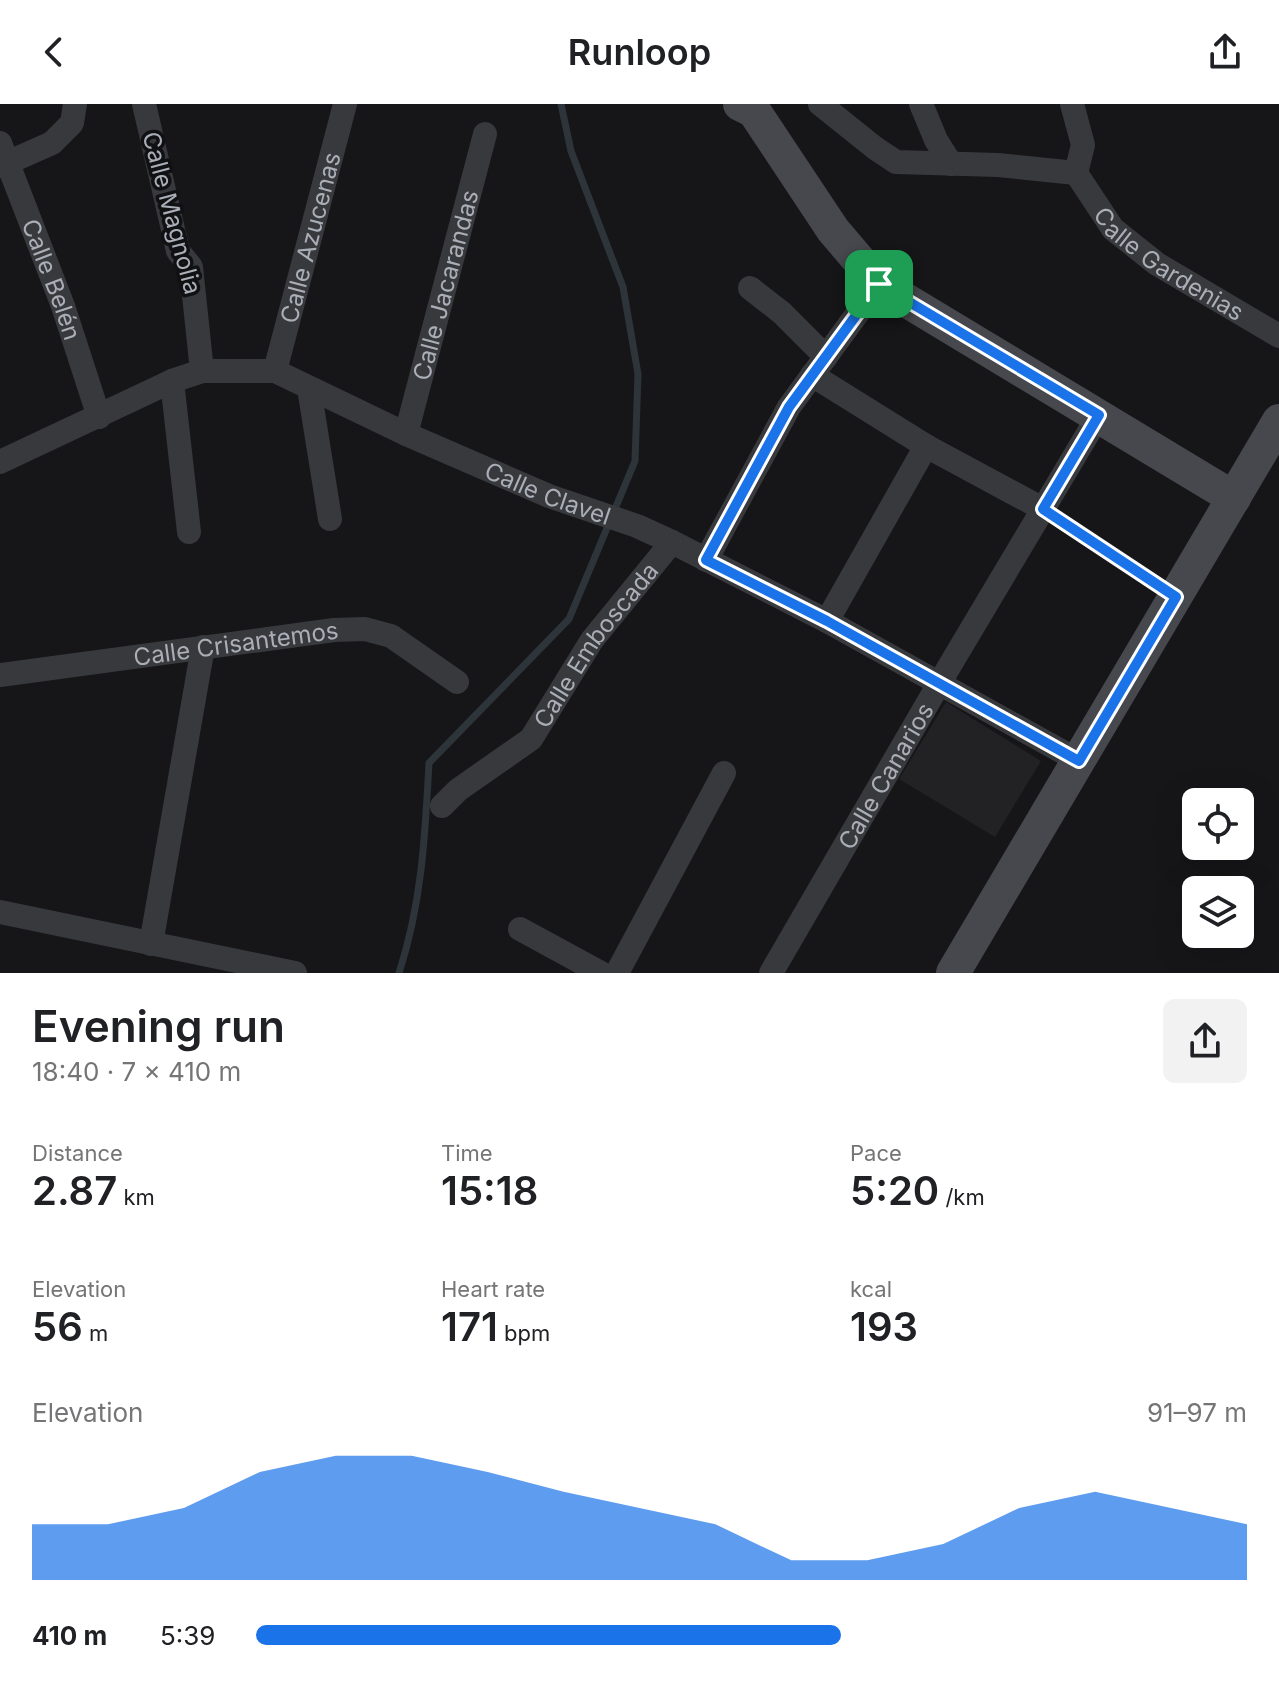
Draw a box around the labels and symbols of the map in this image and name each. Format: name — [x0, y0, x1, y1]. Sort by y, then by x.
street label: Calle Magnolia — [136, 129, 208, 297]
street label: Calle Azucenas — [274, 149, 346, 326]
street label: Calle Jacarandas — [406, 187, 484, 383]
street label: Calle Gardenias — [1088, 201, 1249, 327]
street label: Calle Belén — [16, 215, 88, 344]
pin — [845, 250, 913, 318]
street label: Calle Clavel — [481, 456, 615, 531]
street label: Calle Emboscada — [527, 556, 664, 733]
street label: Calle Crisantemos — [132, 615, 340, 671]
street label: Calle Canarios — [832, 697, 939, 854]

